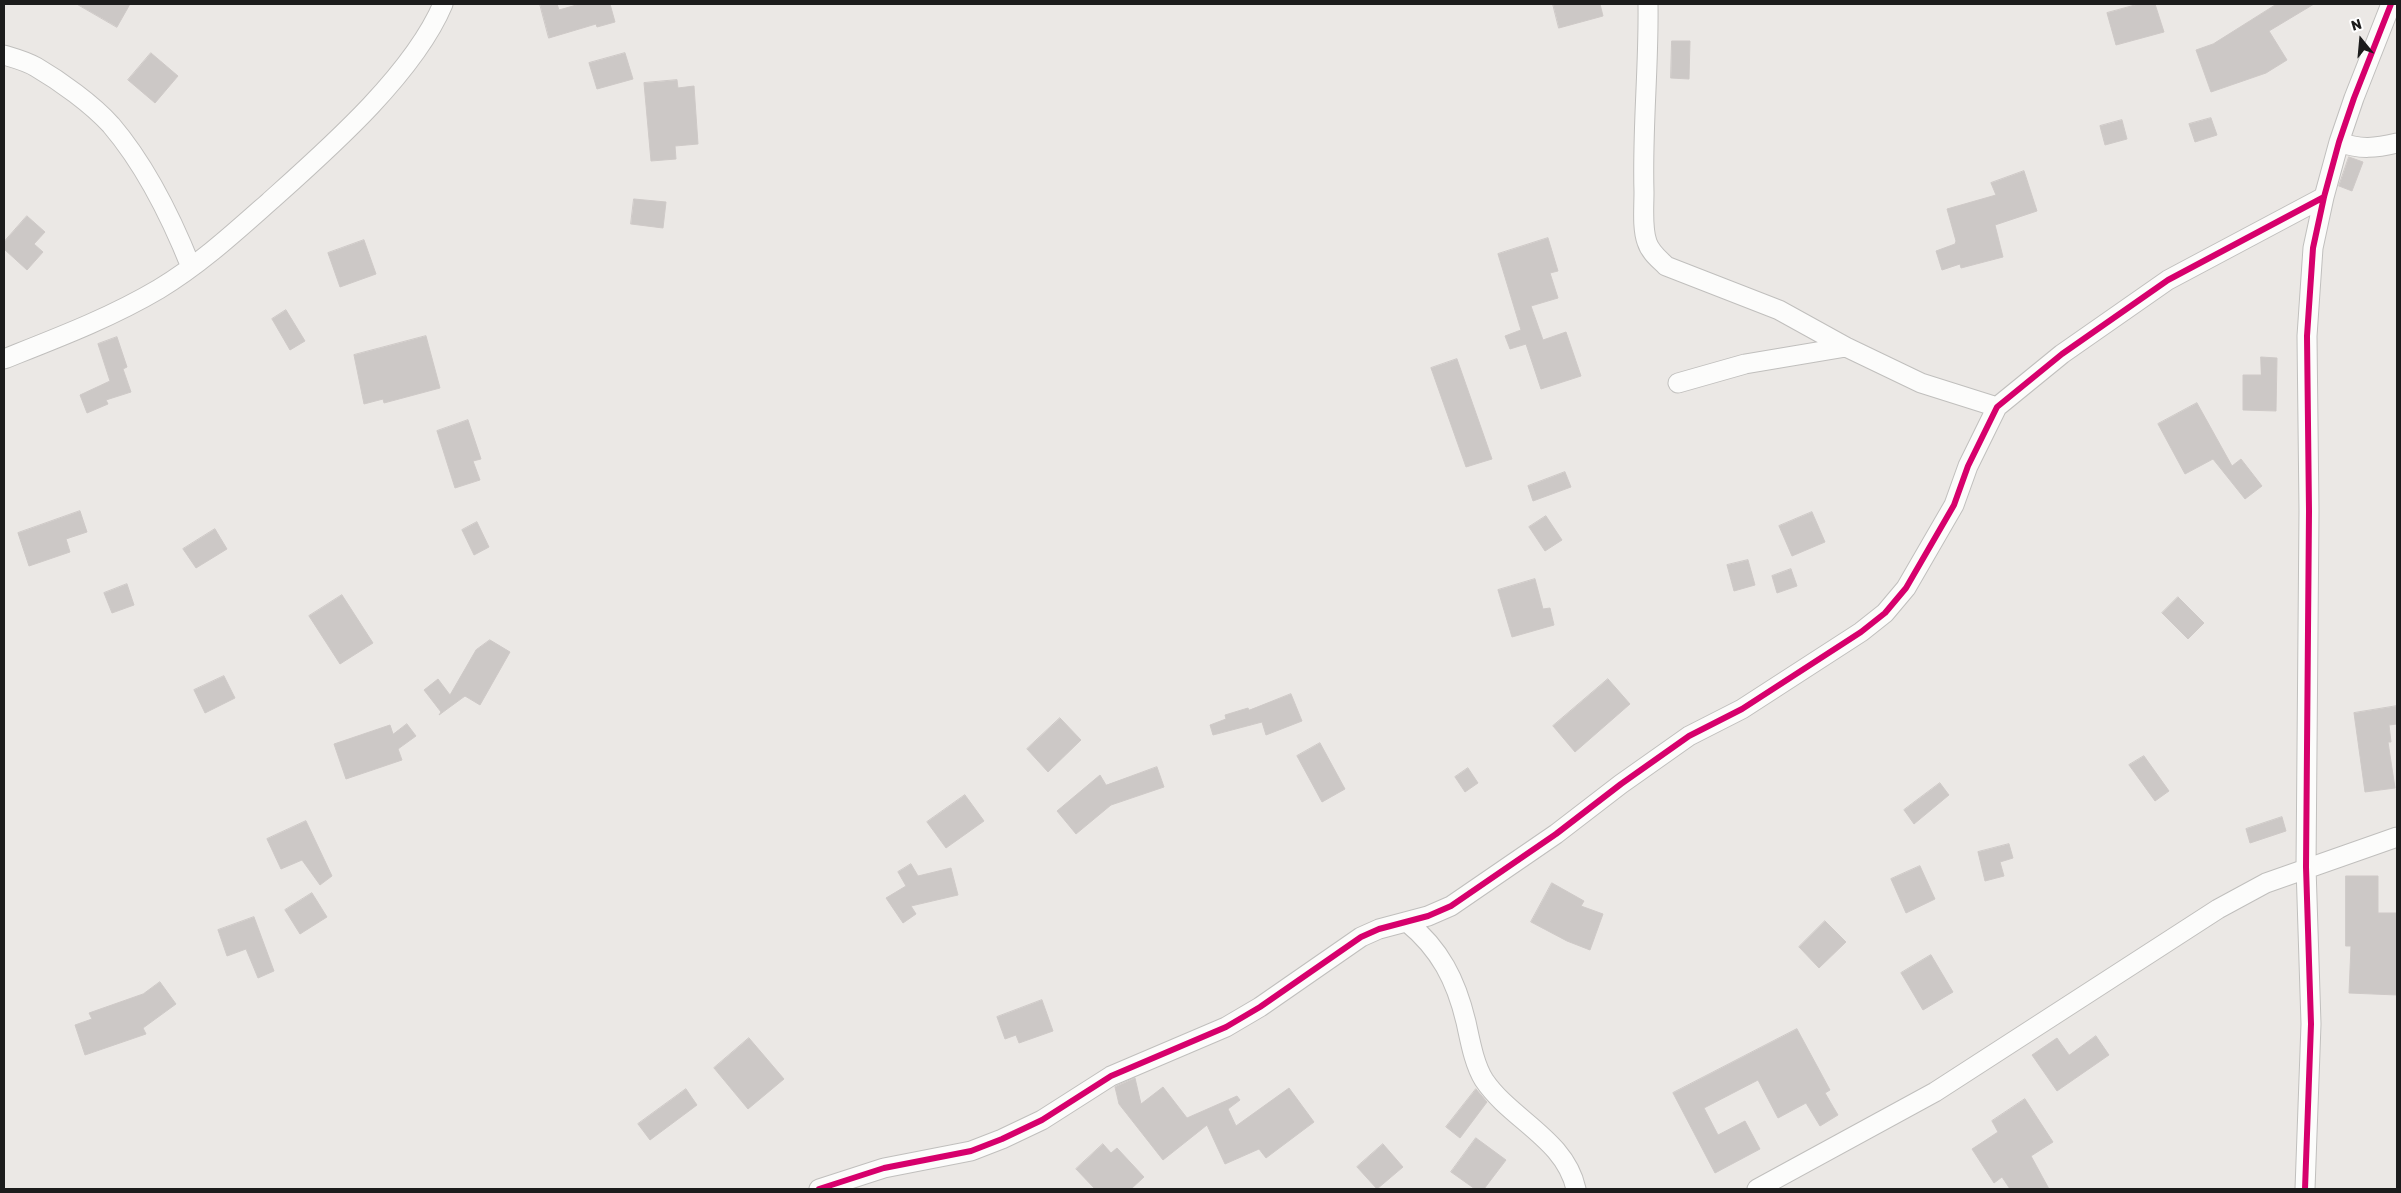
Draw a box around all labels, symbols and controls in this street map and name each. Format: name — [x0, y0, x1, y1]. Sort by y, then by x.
north arrow — [2336, 15, 2386, 65]
text: N — [2349, 16, 2364, 35]

